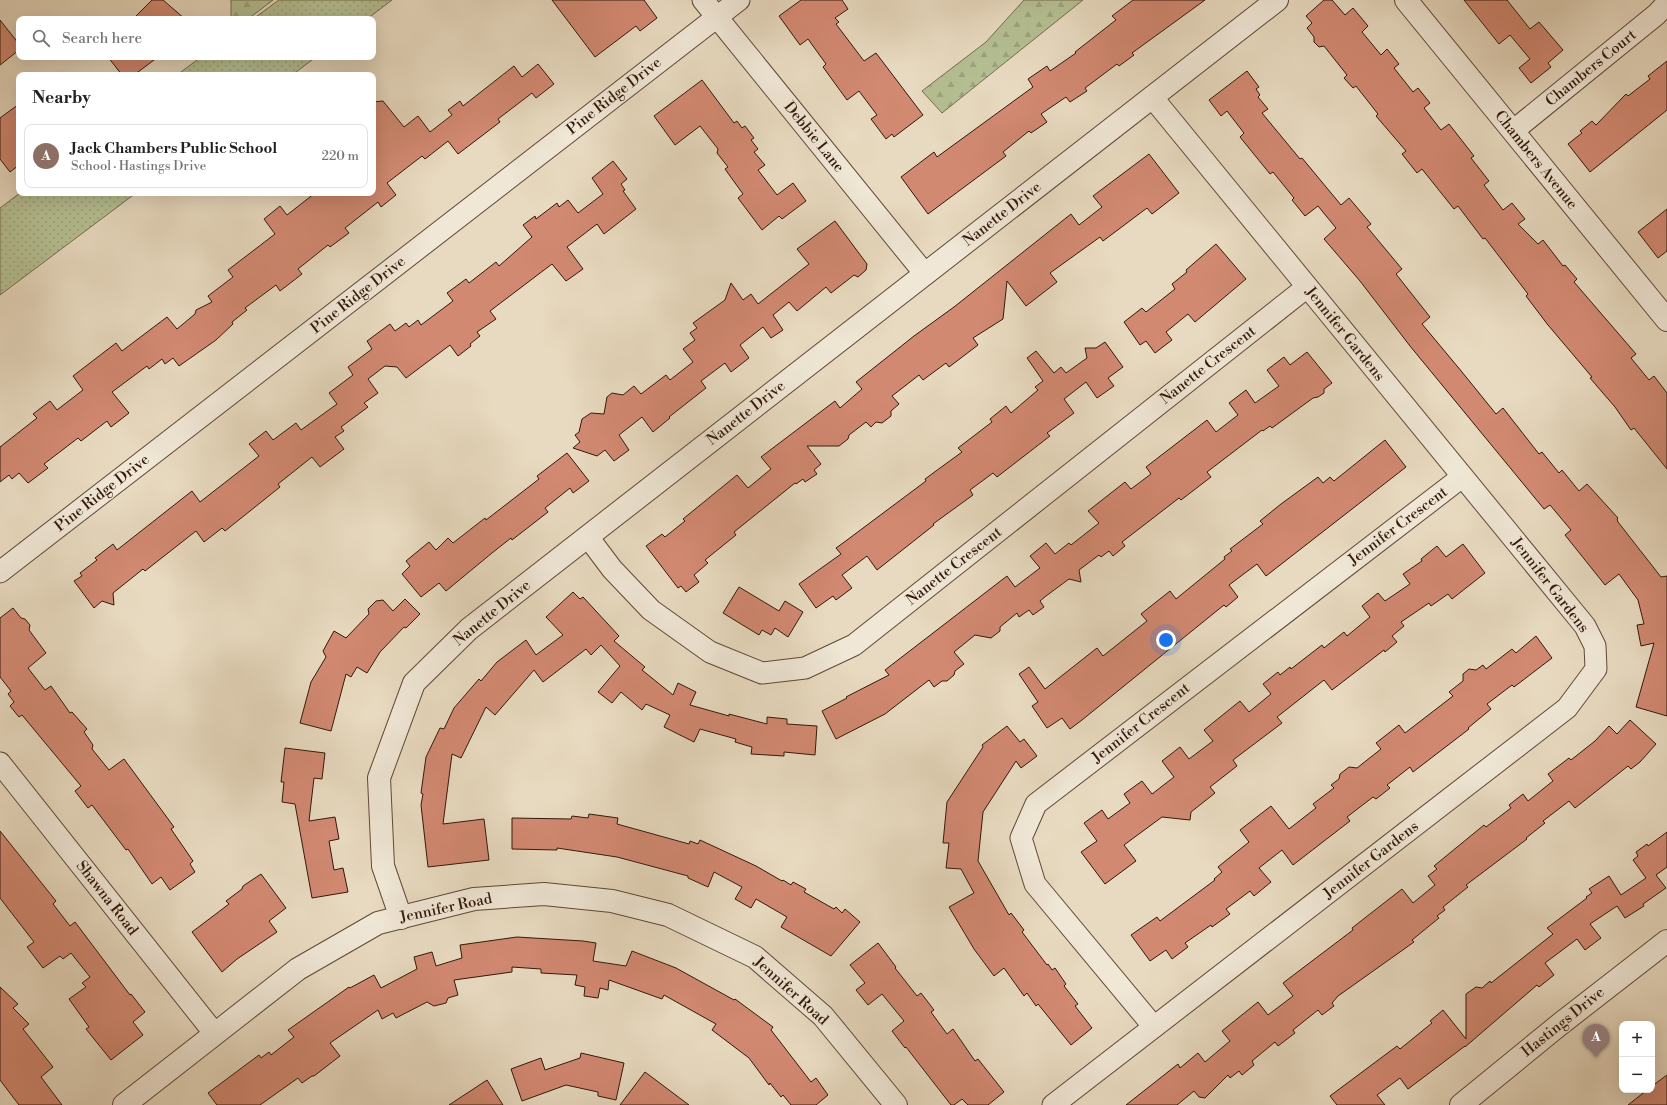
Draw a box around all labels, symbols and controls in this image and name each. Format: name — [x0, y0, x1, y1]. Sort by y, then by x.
search box — [16, 16, 376, 60]
street label: Chambers Court — [1542, 25, 1641, 111]
icon: search — [30, 27, 52, 49]
text: Search here — [62, 29, 142, 48]
street label: Pine Ridge Drive — [563, 53, 665, 139]
text: Nearby — [32, 87, 91, 109]
street label: Debbie Lane — [780, 98, 848, 176]
street label: Chambers Avenue — [1490, 107, 1582, 213]
text: Jack Chambers Public School — [71, 139, 277, 158]
text: A — [41, 148, 51, 164]
text: 220 m — [321, 148, 359, 164]
text: School · Hastings Drive — [71, 158, 206, 174]
street label: Nanette Drive — [959, 177, 1045, 251]
street label: Pine Ridge Drive — [307, 252, 409, 338]
street label: Jennifer Gardens — [1301, 282, 1389, 385]
street label: Nanette Crescent — [1156, 321, 1260, 408]
street label: Nanette Drive — [703, 376, 789, 450]
street label: Pine Ridge Drive — [51, 450, 153, 536]
street label: Jennifer Crescent — [1344, 482, 1452, 570]
street label: Nanette Crescent — [902, 522, 1006, 609]
street label: Jennifer Gardens — [1506, 533, 1593, 636]
street label: Nanette Drive — [449, 576, 535, 650]
your location — [1156, 630, 1176, 650]
street label: Jennifer Crescent — [1087, 678, 1194, 768]
street label: Jennifer Gardens — [1319, 817, 1422, 904]
street label: Shawna Road — [72, 857, 142, 940]
street label: Jennifer Road — [397, 889, 494, 927]
street label: Jennifer Road — [749, 952, 833, 1030]
street label: Hastings Drive — [1518, 983, 1608, 1061]
map controls — [1619, 1021, 1655, 1093]
button: + — [1619, 1021, 1655, 1057]
pin: A — [1583, 1024, 1609, 1057]
button: − — [1619, 1057, 1655, 1093]

